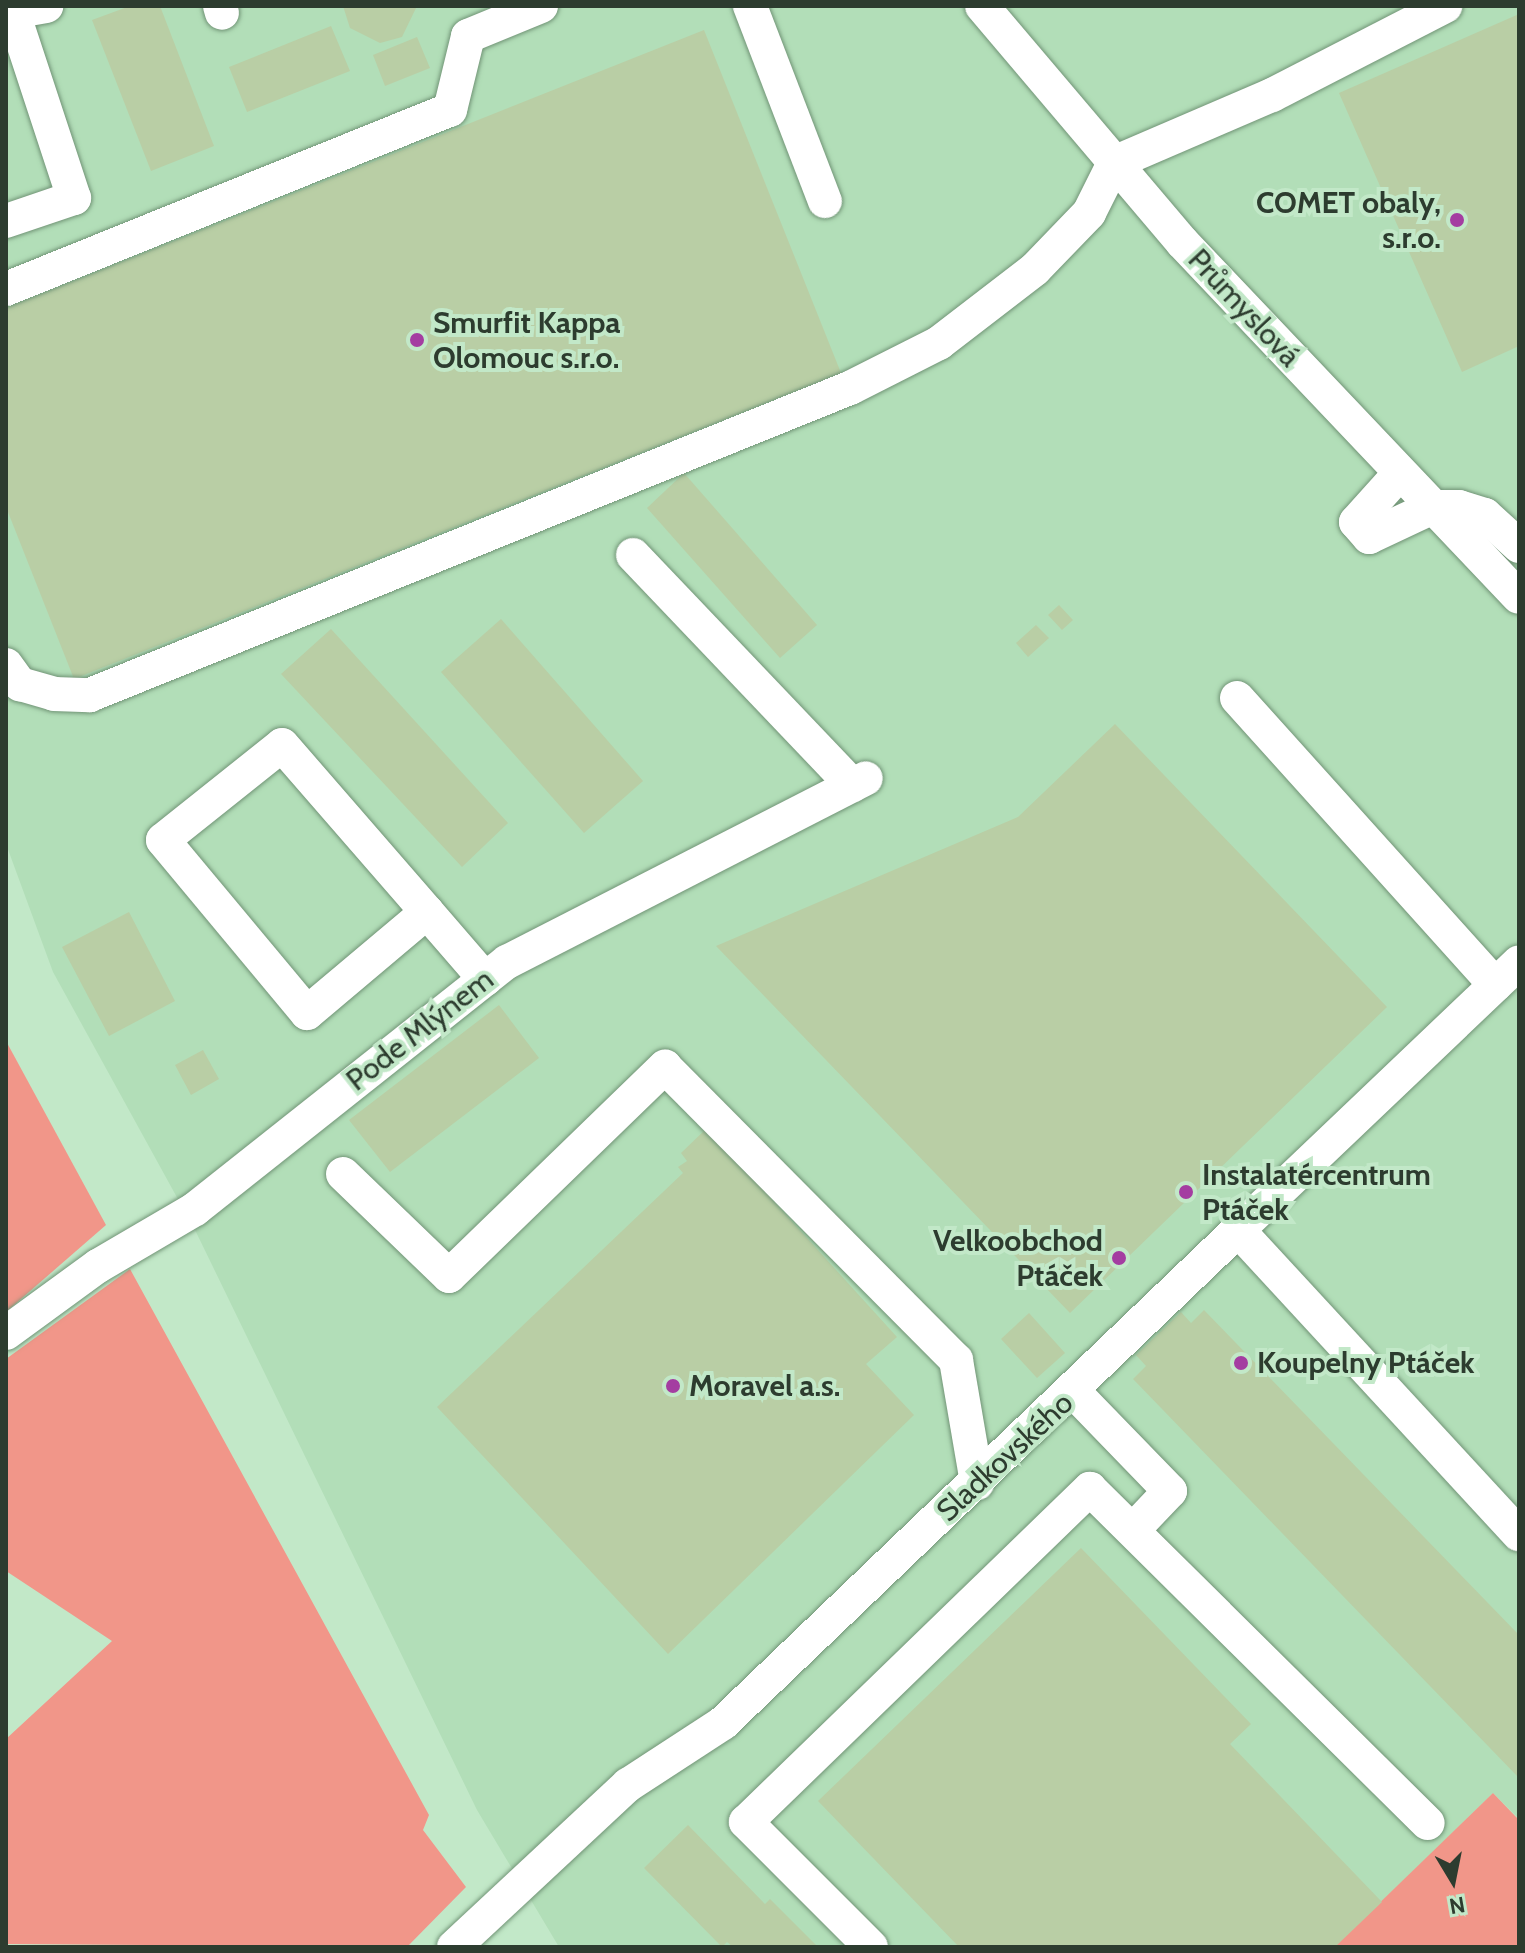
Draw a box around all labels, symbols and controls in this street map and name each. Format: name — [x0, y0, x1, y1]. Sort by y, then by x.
place label: COMET obaly, s.r.o. — [1256, 185, 1441, 256]
marker: COMET obaly, s.r.o. — [1448, 211, 1466, 229]
street label: Průmyslová — [1181, 242, 1307, 374]
place label: Smurfit Kappa Olomouc s.r.o. — [433, 305, 620, 376]
marker: Smurfit Kappa Olomouc s.r.o. — [408, 331, 426, 349]
street label: Pode Mlýnem — [339, 961, 501, 1099]
place label: Instalatércentrum Ptáček — [1202, 1157, 1431, 1228]
marker: Instalatércentrum Ptáček — [1177, 1183, 1195, 1201]
place label: Velkoobchod Ptáček — [933, 1223, 1103, 1294]
marker: Velkoobchod Ptáček — [1110, 1249, 1128, 1267]
place label: Koupelny Ptáček — [1257, 1345, 1475, 1381]
marker: Koupelny Ptáček — [1232, 1354, 1250, 1372]
place label: Moravel a.s. — [689, 1368, 840, 1404]
marker: Moravel a.s. — [664, 1377, 682, 1395]
street label: Sladkovského — [930, 1385, 1080, 1529]
north arrow — [1413, 1841, 1493, 1921]
text: N — [1447, 1890, 1467, 1920]

